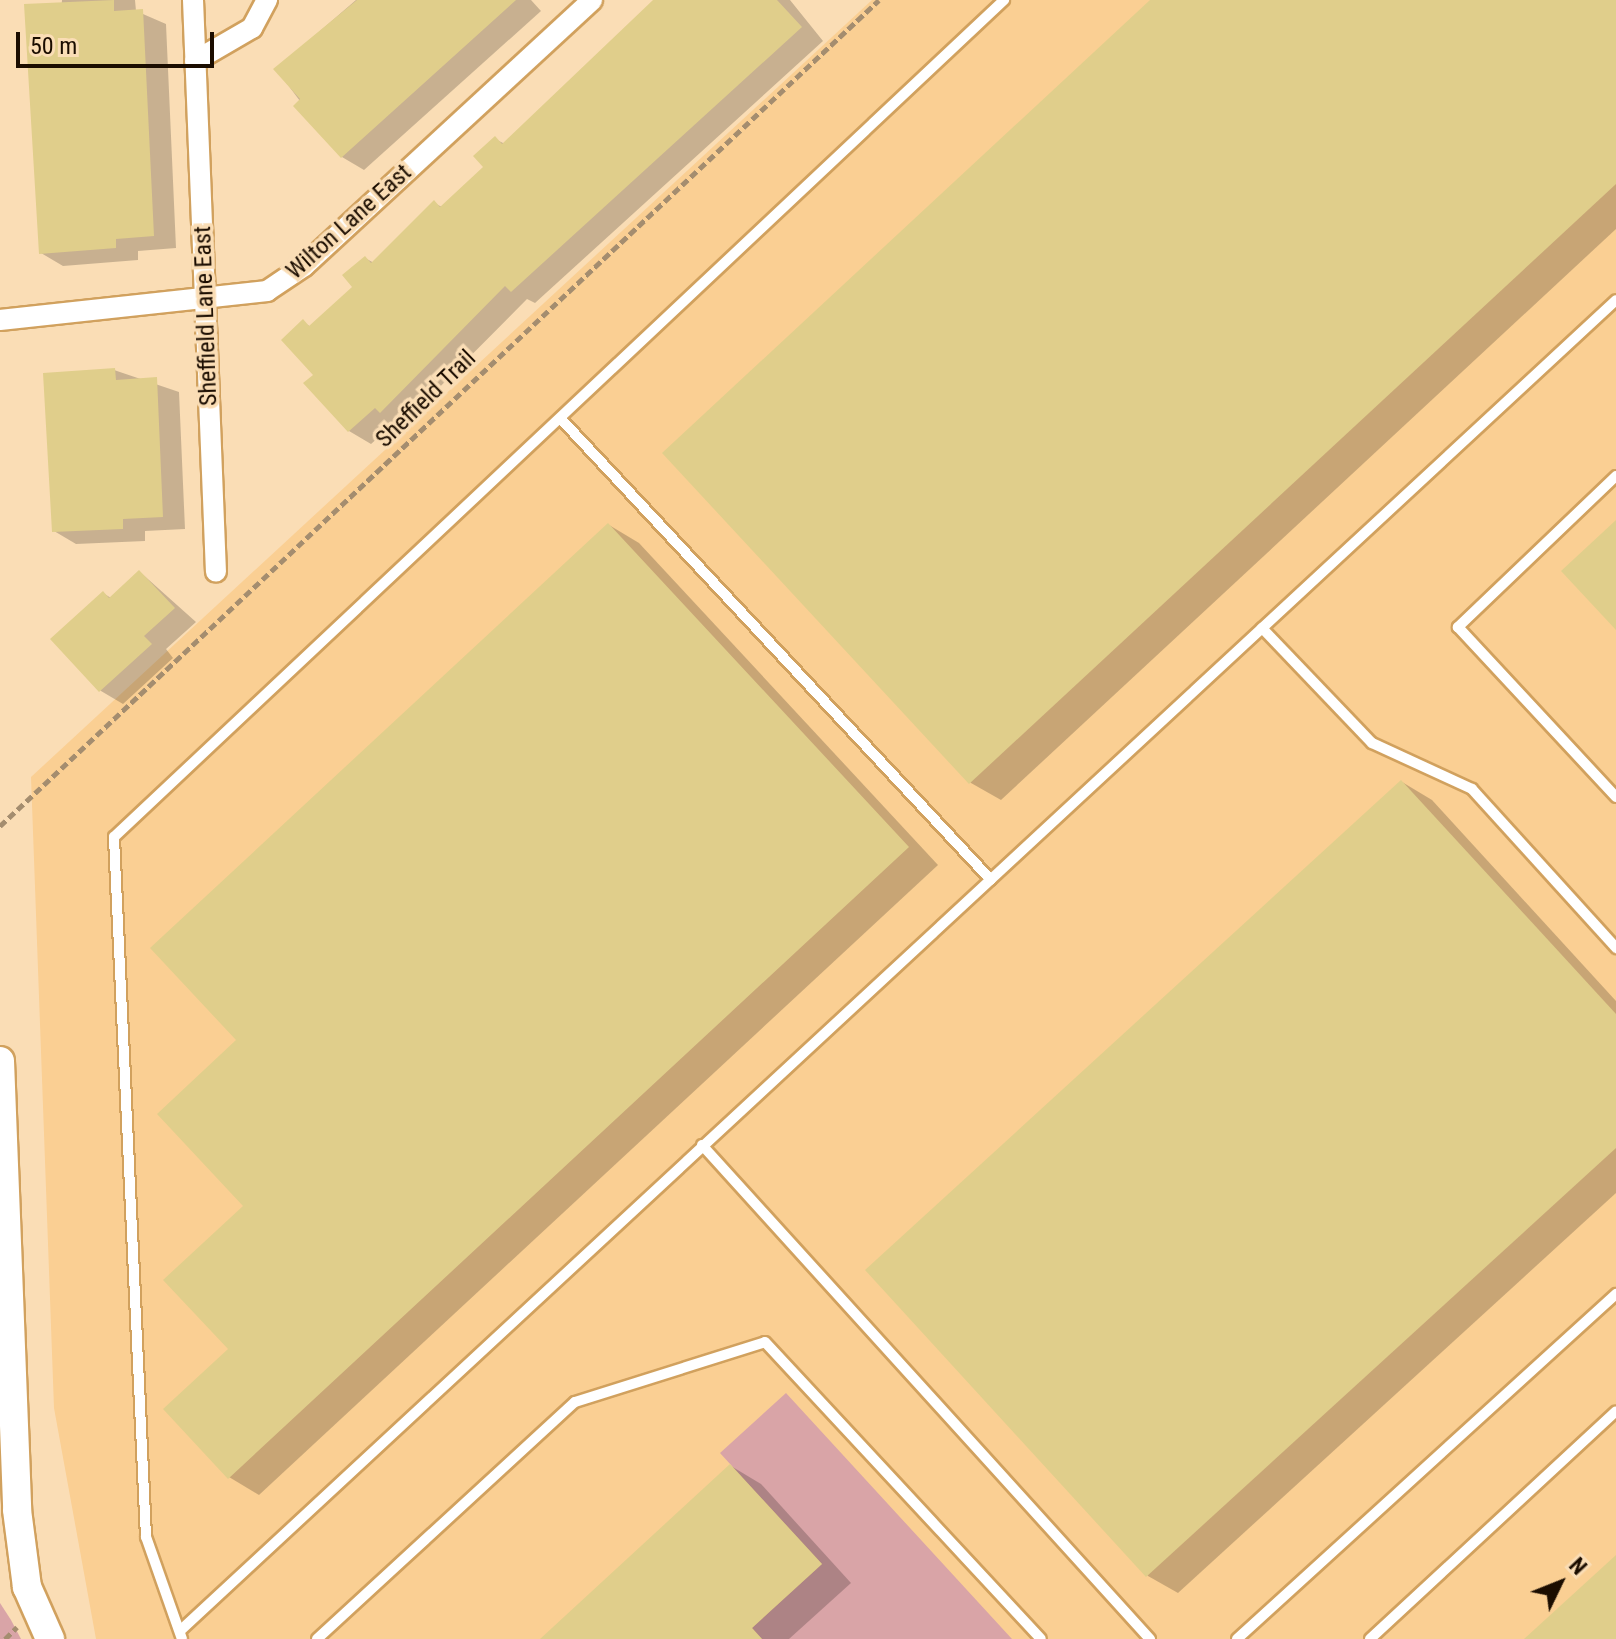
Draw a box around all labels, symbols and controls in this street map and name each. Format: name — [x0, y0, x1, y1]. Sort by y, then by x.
scale bar — [20, 16, 218, 66]
text: 50 m — [30, 32, 77, 60]
street label: Wilton Lane East — [281, 158, 417, 286]
street label: Sheffield Lane East — [188, 226, 224, 406]
street label: Sheffield Trail — [370, 344, 482, 454]
north arrow — [1520, 1543, 1600, 1623]
text: N — [1564, 1553, 1592, 1580]

